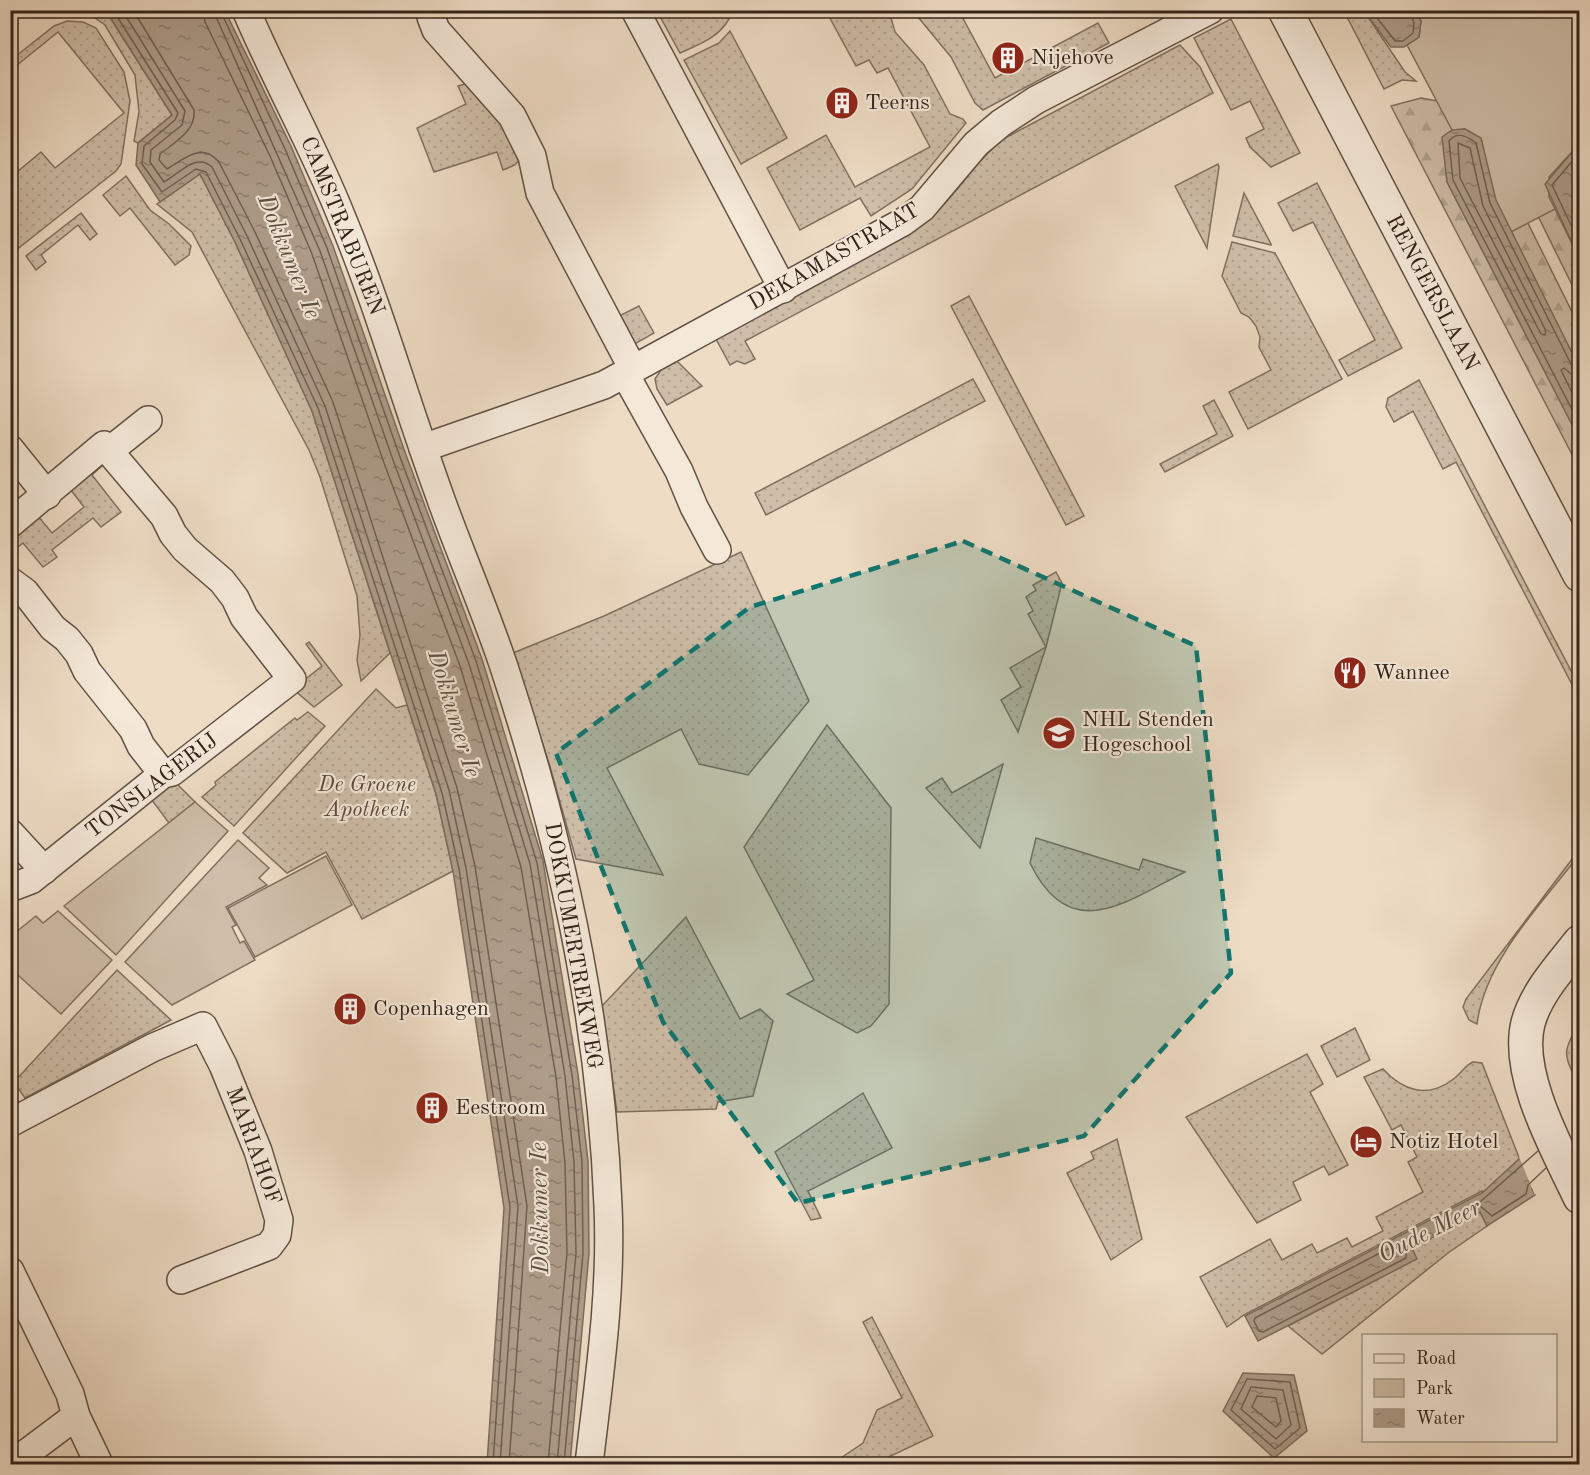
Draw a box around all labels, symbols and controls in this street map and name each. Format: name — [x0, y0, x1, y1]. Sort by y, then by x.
building icon: Nijehove — [990, 40, 1026, 76]
place label: Nijehove — [1031, 47, 1114, 69]
building icon: Teerns — [824, 85, 860, 121]
place label: Teerns — [865, 92, 930, 114]
street label: CAMSTRABUREN — [296, 134, 388, 318]
water label: Dokkumer Ie — [252, 190, 324, 323]
street label: DEKAMASTRAAT — [745, 199, 923, 315]
street label: RENGERSLAAN — [1382, 211, 1482, 375]
water label: Dokkumer Ie — [422, 646, 484, 781]
restaurant icon: Wannee — [1332, 655, 1368, 691]
place label: Wannee — [1373, 662, 1450, 684]
place label: NHL Stenden Hogeschool — [1082, 709, 1214, 756]
school or university icon: NHL Stenden Hogeschool — [1041, 715, 1077, 751]
street label: TONSLAGERIJ — [82, 729, 222, 843]
park label: De Groene Apotheek — [317, 774, 416, 821]
street label: DOKKUMERTREKWEG — [540, 821, 606, 1071]
building icon: Copenhagen — [332, 991, 368, 1027]
place label: Copenhagen — [373, 998, 489, 1020]
street label: MARIAHOF — [221, 1084, 285, 1208]
building icon: Eestroom — [414, 1090, 450, 1126]
place label: Eestroom — [455, 1097, 546, 1119]
hotel icon: Notiz Hotel — [1348, 1124, 1384, 1160]
place label: Notiz Hotel — [1389, 1131, 1498, 1153]
water label: Dokkumer Ie — [528, 1142, 554, 1275]
water label: Oude Meer — [1375, 1196, 1486, 1268]
legend — [1362, 1334, 1557, 1442]
text: Road — [1416, 1350, 1456, 1368]
text: Park — [1416, 1380, 1453, 1398]
text: Water — [1416, 1410, 1465, 1428]

